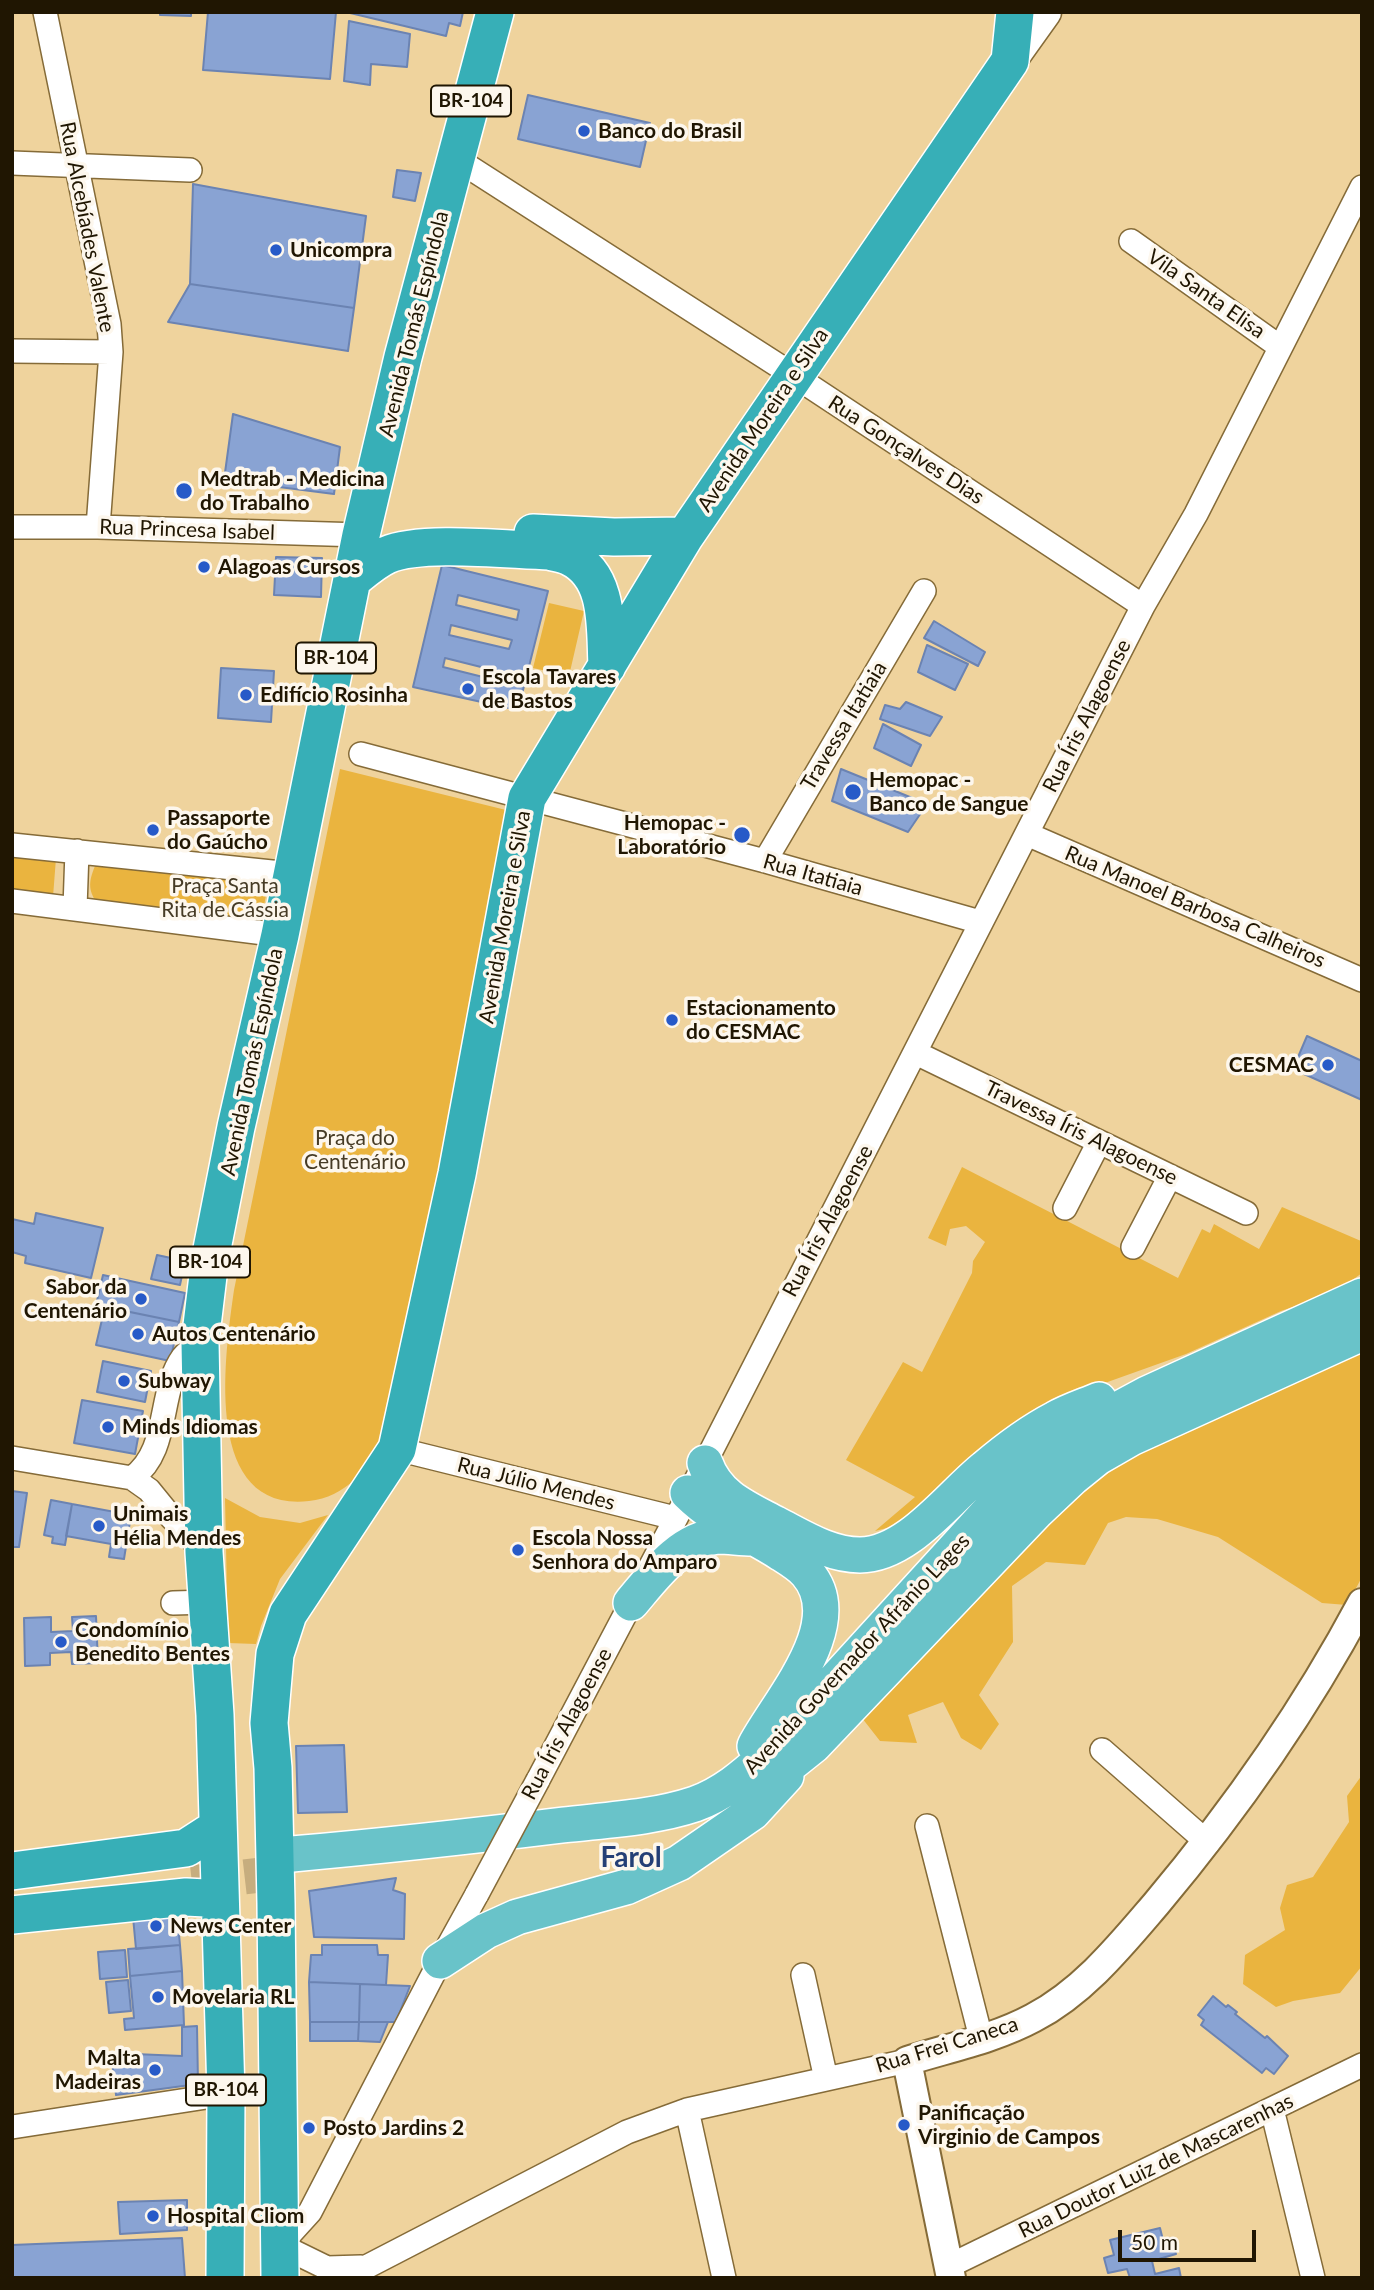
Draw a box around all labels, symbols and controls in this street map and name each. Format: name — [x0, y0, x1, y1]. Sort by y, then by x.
road number: BR-104 — [431, 86, 511, 116]
place label: Banco do Brasil — [598, 118, 742, 144]
street label: Rua Alcebíades Valente — [54, 119, 120, 335]
marker: Banco do Brasil — [576, 123, 592, 139]
street label: Avenida Tomás Espíndola — [374, 208, 454, 440]
place label: Unicompra — [290, 237, 392, 263]
marker: Unicompra — [268, 242, 284, 258]
street label: Vila Santa Elisa — [1142, 244, 1270, 344]
street label: Avenida Moreira e Silva — [692, 323, 834, 517]
street label: Rua Gonçalves Dias — [823, 390, 989, 510]
place label: Medtrab - Medicina do Trabalho — [200, 466, 385, 516]
marker: Medtrab - Medicina do Trabalho — [174, 481, 194, 501]
street label: Rua Princesa Isabel — [99, 514, 275, 546]
place label: Alagoas Cursos — [218, 554, 360, 580]
marker: Alagoas Cursos — [196, 559, 212, 575]
street label: Rua Íris Alagoense — [1038, 635, 1136, 797]
road number: BR-104 — [296, 642, 376, 674]
street label: Travessa Itatiaia — [796, 657, 892, 795]
place label: Escola Tavares de Bastos — [482, 664, 616, 714]
marker: Escola Tavares de Bastos — [460, 681, 476, 697]
place label: Edifício Rosinha — [260, 682, 408, 708]
marker: Edifício Rosinha — [238, 687, 254, 703]
place label: Hemopac - Banco de Sangue — [869, 767, 1029, 817]
marker: Hemopac - Banco de Sangue — [843, 782, 863, 802]
place label: Passaporte do Gaúcho — [167, 805, 270, 855]
street label: Avenida Moreira e Silva — [474, 809, 536, 1025]
place label: Hemopac - Laboratório — [617, 810, 726, 860]
marker: Passaporte do Gaúcho — [145, 822, 161, 838]
marker: Hemopac - Laboratório — [732, 825, 752, 845]
street label: Rua Manoel Barbosa Calheiros — [1061, 841, 1329, 973]
street label: Rua Itatiaia — [760, 849, 866, 901]
park label: Praça Santa Rita de Cássia — [161, 873, 289, 923]
street label: Avenida Tomás Espíndola — [216, 946, 288, 1178]
place label: Estacionamento do CESMAC — [686, 995, 836, 1045]
marker: Estacionamento do CESMAC — [664, 1012, 680, 1028]
place label: CESMAC — [1229, 1052, 1314, 1078]
marker: CESMAC — [1320, 1057, 1336, 1073]
street label: Travessa Íris Alagoense — [980, 1075, 1182, 1191]
park label: Praça do Centenário — [304, 1125, 406, 1175]
street label: Rua Íris Alagoense — [777, 1141, 879, 1301]
road number: BR-104 — [170, 1246, 250, 1278]
place label: Sabor da Centenário — [24, 1274, 127, 1324]
marker: Sabor da Centenário — [133, 1291, 149, 1307]
place label: Autos Centenário — [152, 1321, 316, 1347]
marker: Autos Centenário — [130, 1326, 146, 1342]
place label: Subway — [138, 1368, 211, 1394]
marker: Subway — [116, 1373, 132, 1389]
place label: Minds Idiomas — [122, 1414, 258, 1440]
marker: Minds Idiomas — [100, 1419, 116, 1435]
street label: Rua Júlio Mendes — [454, 1452, 618, 1516]
place label: Unimais Hélia Mendes — [113, 1501, 241, 1551]
marker: Unimais Hélia Mendes — [91, 1518, 107, 1534]
place label: Escola Nossa Senhora do Amparo — [532, 1525, 717, 1575]
street label: Avenida Governador Afrânio Lages — [739, 1529, 975, 1779]
marker: Escola Nossa Senhora do Amparo — [510, 1542, 526, 1558]
place label: Condomínio Benedito Bentes — [75, 1617, 230, 1667]
marker: Condomínio Benedito Bentes — [53, 1634, 69, 1650]
street label: Rua Íris Alagoense — [516, 1644, 618, 1804]
district label: Farol — [600, 1841, 662, 1875]
place label: News Center — [170, 1913, 291, 1939]
marker: News Center — [148, 1918, 164, 1934]
place label: Movelaria RL — [172, 1984, 294, 2010]
marker: Movelaria RL — [150, 1989, 166, 2005]
street label: Rua Frei Caneca — [873, 2011, 1021, 2079]
place label: Malta Madeiras — [55, 2045, 141, 2095]
marker: Malta Madeiras — [147, 2062, 163, 2078]
road number: BR-104 — [186, 2074, 266, 2106]
street label: Rua Doutor Luiz de Mascarenhas — [1015, 2088, 1297, 2244]
place label: Panificação Virginio de Campos — [918, 2100, 1100, 2150]
place label: Posto Jardins 2 — [323, 2115, 464, 2141]
marker: Panificação Virginio de Campos — [896, 2117, 912, 2133]
marker: Posto Jardins 2 — [301, 2120, 317, 2136]
place label: Hospital Cliom — [167, 2203, 304, 2229]
marker: Hospital Cliom — [145, 2208, 161, 2224]
scale bar — [1122, 2216, 1260, 2260]
text: 50 m — [1131, 2229, 1178, 2254]

